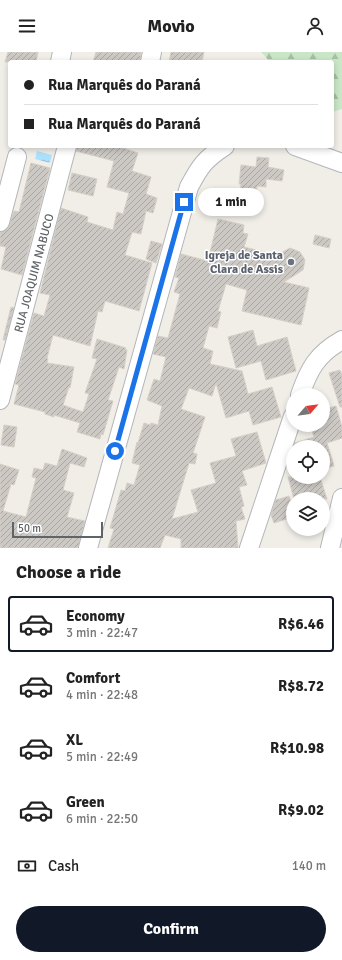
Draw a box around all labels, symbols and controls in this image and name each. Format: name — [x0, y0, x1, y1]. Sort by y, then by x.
icon: menu — [16, 15, 38, 37]
text: Movio — [147, 15, 195, 37]
icon: person — [304, 15, 326, 37]
text: Rua Marquês do Paraná — [48, 76, 201, 94]
text: Rua Marquês do Paraná — [48, 115, 201, 133]
callout: 1 min — [198, 188, 264, 216]
route end — [175, 193, 193, 211]
text: 1 min — [215, 194, 247, 210]
street label: RUA JOAQUIM NABUCO — [11, 212, 58, 334]
place label: Igreja de Santa Clara de Assis — [205, 248, 284, 277]
marker: Igreja de Santa Clara de Assis — [286, 257, 296, 267]
north arrow — [286, 388, 330, 432]
map controls — [286, 388, 330, 536]
button: locate — [286, 440, 330, 484]
route start — [106, 442, 124, 460]
button: layers — [286, 492, 330, 536]
scale bar — [12, 520, 103, 539]
text: 50 m — [18, 522, 41, 535]
text: Choose a ride — [16, 561, 121, 583]
icon: car — [18, 606, 54, 642]
text: Economy — [66, 607, 125, 625]
text: R$6.46 — [278, 615, 324, 633]
text: 3 min · 22:47 — [66, 625, 138, 641]
icon: car — [18, 668, 54, 704]
text: Comfort — [66, 669, 120, 687]
text: R$8.72 — [278, 677, 324, 695]
text: 4 min · 22:48 — [66, 687, 138, 703]
icon: car — [18, 730, 54, 766]
text: XL — [66, 731, 83, 749]
text: R$10.98 — [270, 739, 324, 757]
text: 5 min · 22:49 — [66, 749, 138, 765]
icon: car — [18, 792, 54, 828]
text: Green — [66, 793, 105, 811]
text: R$9.02 — [278, 801, 324, 819]
text: 6 min · 22:50 — [66, 811, 138, 827]
icon: cash — [16, 855, 38, 877]
text: Cash — [48, 857, 79, 875]
text: 140 m — [292, 858, 326, 874]
button: Confirm — [16, 906, 326, 952]

